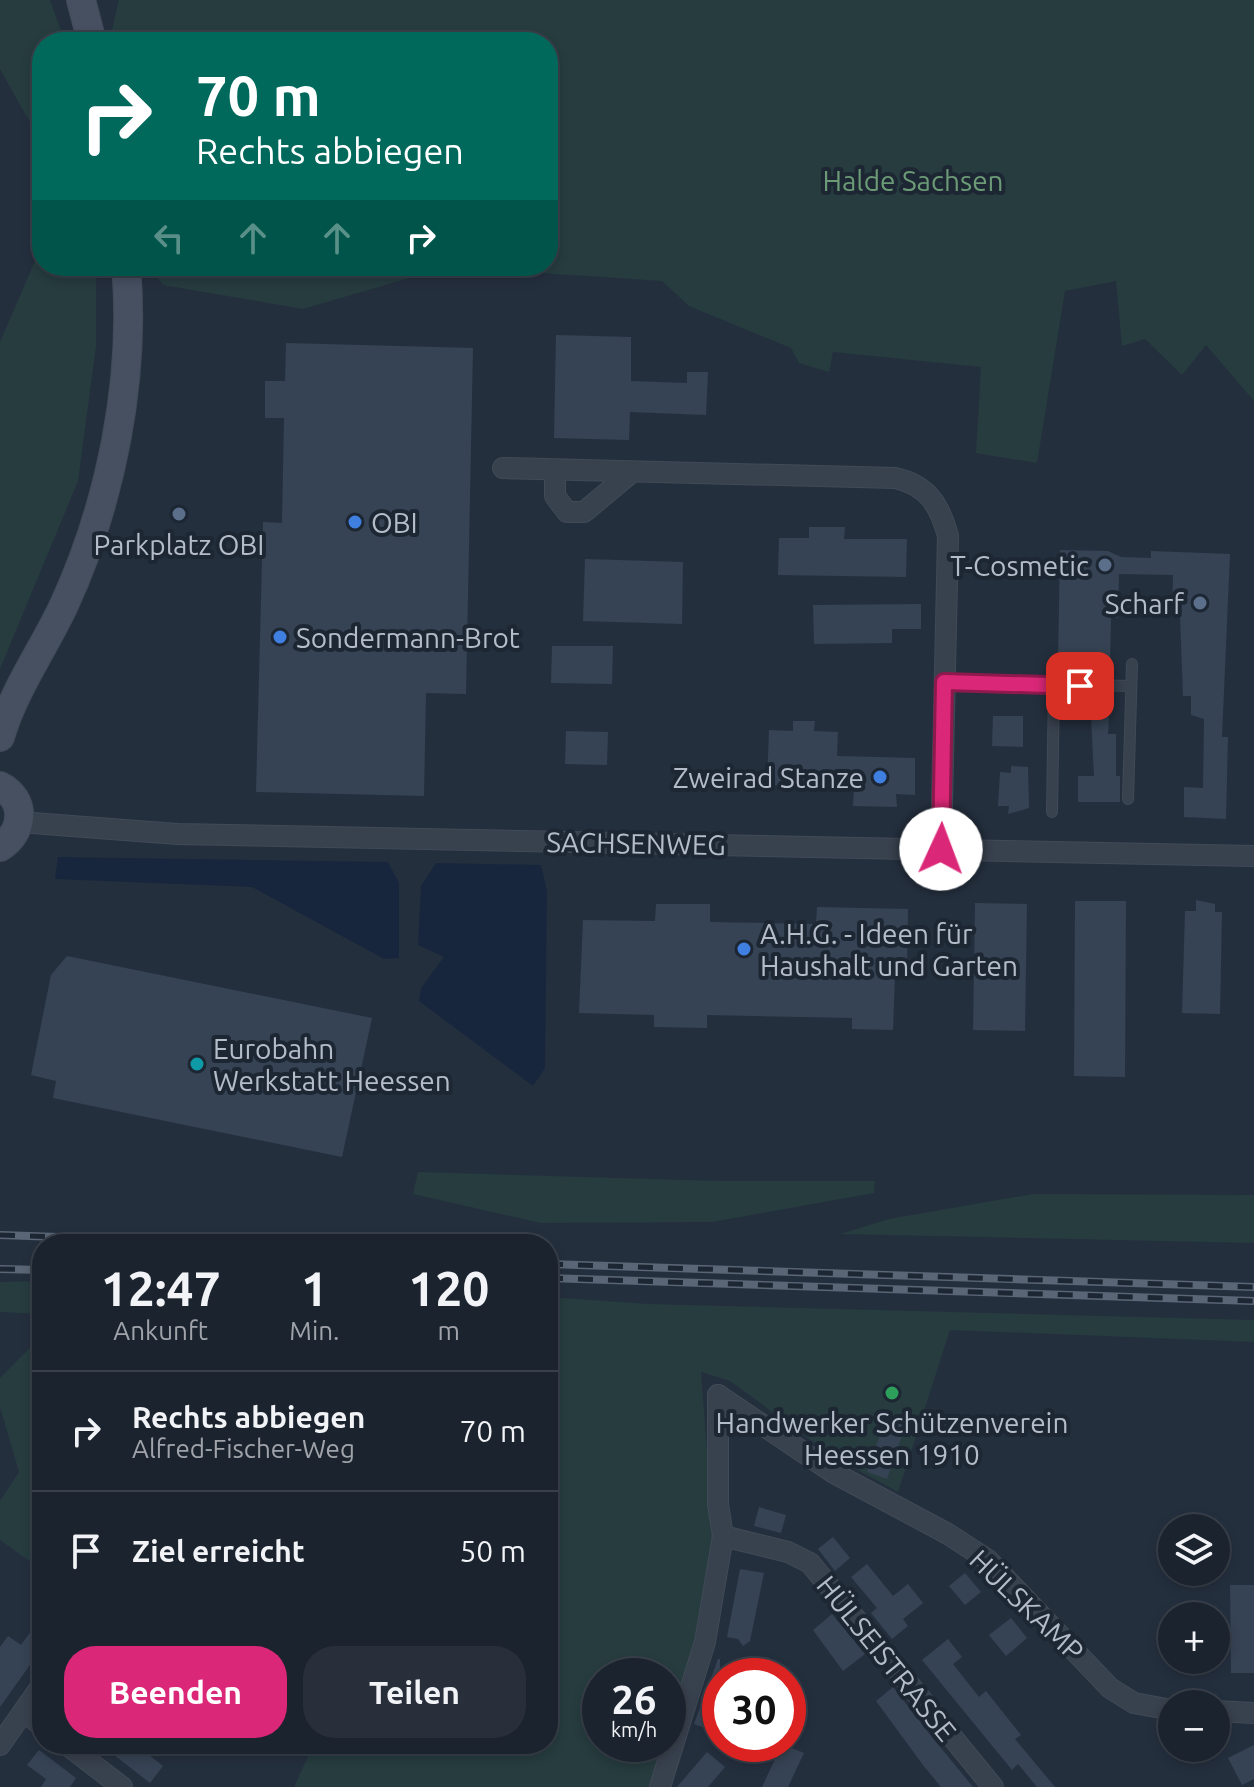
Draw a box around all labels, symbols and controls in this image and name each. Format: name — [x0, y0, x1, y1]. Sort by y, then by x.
icon: right — [64, 64, 168, 168]
text: 70 m — [196, 64, 321, 127]
text: Rechts abbiegen — [196, 130, 464, 171]
park label: Halde Sachsen — [822, 165, 1004, 196]
icon: left — [147, 216, 191, 260]
icon: ahead — [231, 216, 275, 260]
icon: ahead — [315, 216, 359, 260]
icon: right — [399, 216, 443, 260]
marker: Parkplatz OBI — [170, 505, 188, 523]
place label: OBI — [371, 507, 418, 538]
marker: OBI — [346, 513, 364, 531]
place label: Parkplatz OBI — [94, 529, 264, 560]
place label: T-Cosmetic — [950, 550, 1089, 581]
marker: T-Cosmetic — [1096, 556, 1114, 574]
place label: Scharf — [1105, 588, 1184, 619]
marker: Scharf — [1191, 594, 1209, 612]
place label: Sondermann-Brot — [296, 622, 520, 653]
marker: Sondermann-Brot — [271, 628, 289, 646]
pin — [1046, 652, 1114, 720]
icon: arrive — [1058, 664, 1102, 708]
place label: Zweirad Stanze — [673, 762, 864, 793]
marker: Zweirad Stanze — [871, 768, 889, 786]
position arrow — [899, 807, 983, 891]
street label: SACHSENWEG — [546, 826, 726, 860]
place label: A.H.G. - Ideen für Haushalt und Garten — [760, 918, 1018, 981]
marker: A.H.G. - Ideen für Haushalt und Garten — [735, 940, 753, 958]
place label: Eurobahn Werkstatt Heessen — [213, 1033, 451, 1096]
marker: Eurobahn Werkstatt Heessen — [188, 1055, 206, 1073]
text: 12:47 — [101, 1261, 221, 1315]
text: 1 — [301, 1261, 328, 1315]
text: 120 — [408, 1261, 489, 1315]
text: Ankunft — [113, 1316, 208, 1345]
text: Min. — [289, 1316, 340, 1345]
text: m — [438, 1316, 460, 1345]
marker: Handwerker Schützenverein Heessen 1910 — [883, 1384, 901, 1402]
text: Rechts abbiegen — [132, 1400, 365, 1434]
place label: Handwerker Schützenverein Heessen 1910 — [716, 1407, 1068, 1470]
icon: right — [64, 1409, 108, 1453]
text: 70 m — [459, 1414, 526, 1448]
text: Alfred-Fischer-Weg — [132, 1434, 355, 1463]
map controls — [1158, 1514, 1230, 1762]
button: layers — [1158, 1514, 1230, 1586]
icon: arrive — [64, 1529, 108, 1573]
text: Ziel erreicht — [132, 1534, 305, 1568]
text: 50 m — [459, 1534, 526, 1568]
street label: HÜLSKAMP — [964, 1543, 1090, 1667]
street label: HÜLSEISTRASSE — [811, 1569, 963, 1747]
button: + — [1158, 1602, 1230, 1674]
button: Beenden — [64, 1646, 287, 1738]
button: Teilen — [303, 1646, 526, 1738]
speed limit sign: 30 — [702, 1658, 806, 1762]
text: 26 — [611, 1677, 657, 1722]
button: − — [1158, 1690, 1230, 1762]
text: km/h — [611, 1718, 657, 1741]

